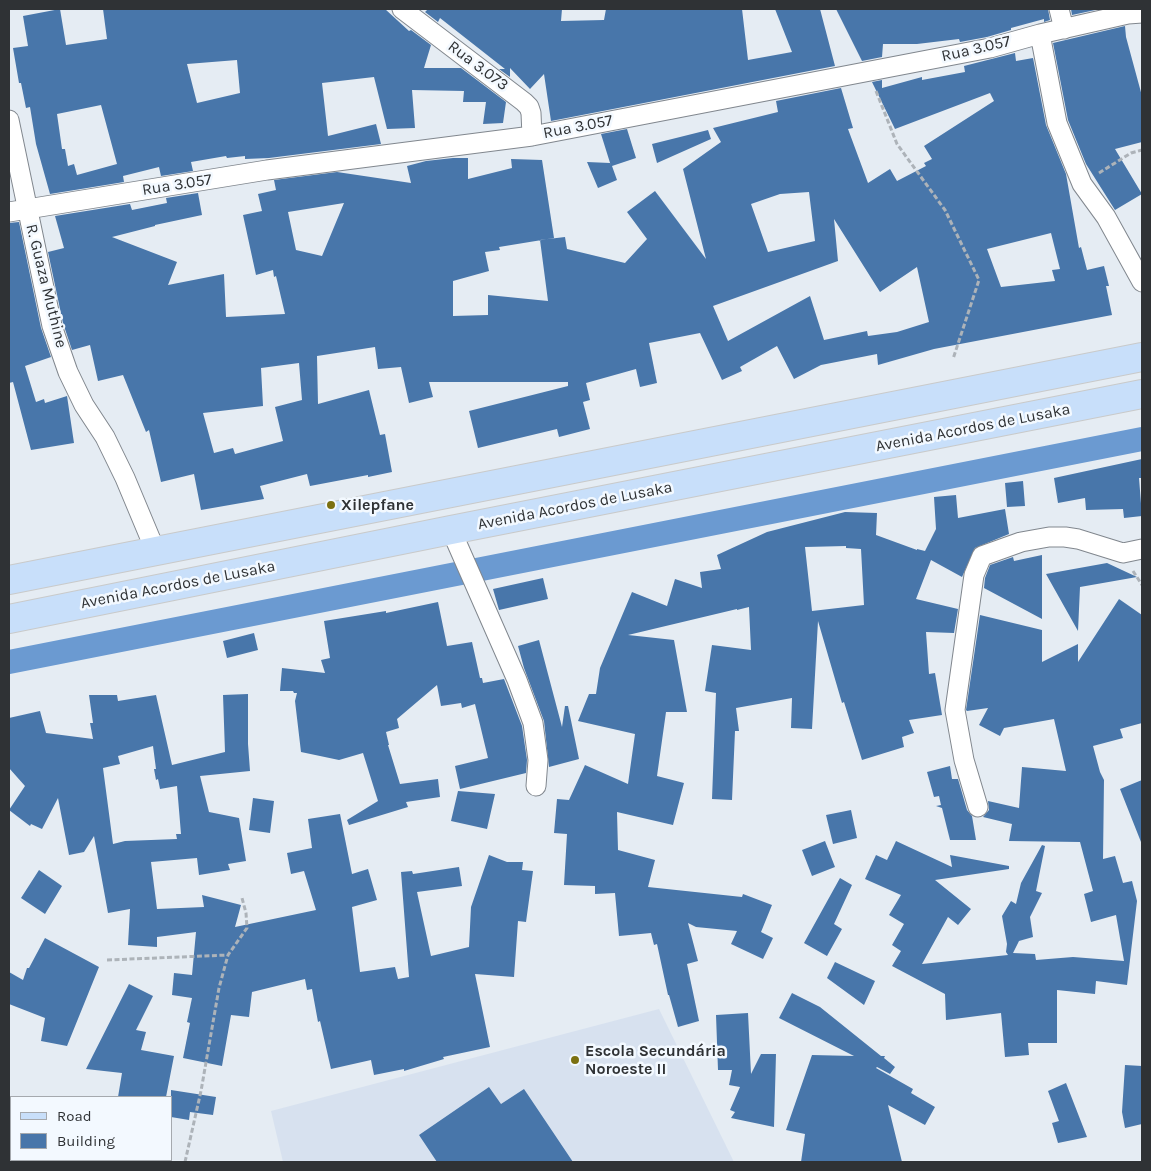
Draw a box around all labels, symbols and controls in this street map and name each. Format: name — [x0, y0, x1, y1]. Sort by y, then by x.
street label: Rua 3.057 — [940, 32, 1012, 66]
street label: Rua 3.073 — [444, 37, 512, 95]
street label: Rua 3.057 — [542, 111, 614, 143]
street label: Rua 3.057 — [141, 170, 213, 200]
street label: R. Guaza Muthine — [21, 222, 71, 350]
street label: Avenida Acordos de Lusaka — [874, 400, 1072, 456]
street label: Avenida Acordos de Lusaka — [476, 478, 674, 534]
place label: Xilepfane — [341, 495, 414, 515]
marker: Xilepfane — [325, 499, 337, 511]
street label: Avenida Acordos de Lusaka — [79, 557, 277, 613]
place label: Escola Secundária Noroeste II — [585, 1041, 726, 1079]
marker: Escola Secundária Noroeste II — [569, 1054, 581, 1066]
legend — [10, 1096, 172, 1161]
text: Road — [57, 1107, 92, 1125]
text: Building — [57, 1132, 115, 1150]

